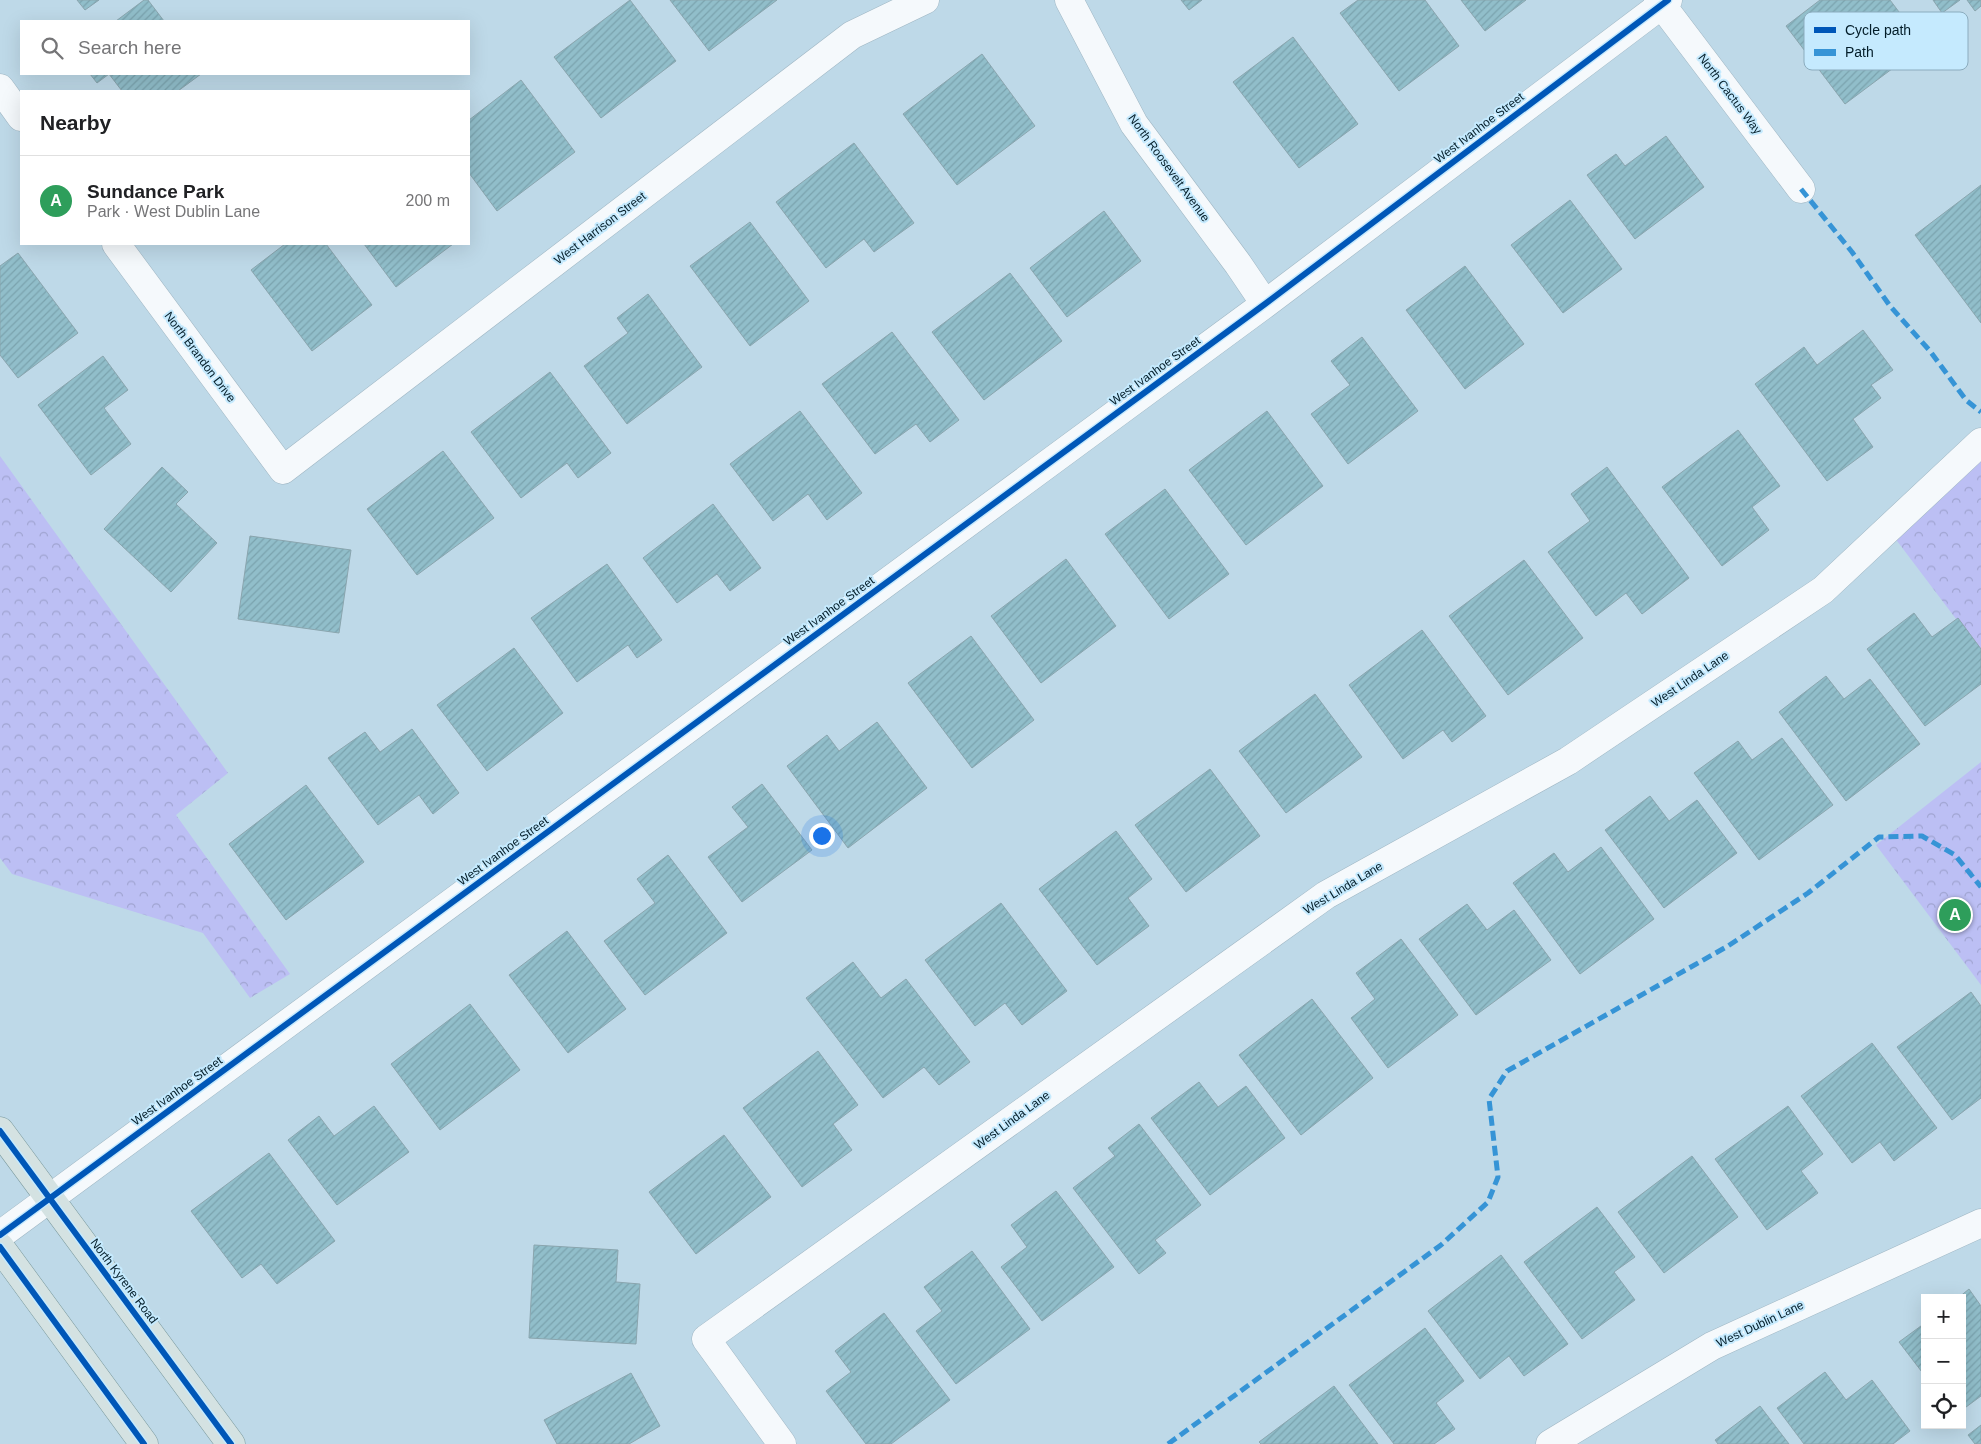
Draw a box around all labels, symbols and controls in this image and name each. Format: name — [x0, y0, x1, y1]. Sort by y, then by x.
legend — [1804, 12, 1968, 70]
search box — [20, 20, 470, 75]
text: Cycle path — [1845, 22, 1911, 38]
icon: search — [38, 34, 66, 62]
text: Search here — [78, 37, 182, 58]
text: Path — [1845, 44, 1874, 60]
street label: North Cactus Way — [1695, 51, 1765, 137]
street label: West Ivanhoe Street — [1431, 89, 1527, 166]
text: Nearby — [40, 111, 111, 134]
street label: North Roosevelt Avenue — [1125, 112, 1213, 225]
text: Sundance Park — [87, 181, 224, 202]
street label: West Harrison Street — [551, 189, 649, 267]
text: A — [50, 192, 62, 209]
text: 200 m — [406, 192, 450, 209]
text: Park · West Dublin Lane — [87, 203, 260, 220]
street label: North Brandon Drive — [161, 309, 239, 405]
street label: West Ivanhoe Street — [1107, 333, 1204, 409]
street label: West Ivanhoe Street — [781, 573, 878, 649]
street label: West Linda Lane — [1649, 648, 1731, 710]
street label: West Ivanhoe Street — [455, 813, 552, 889]
your location — [809, 823, 835, 849]
street label: West Linda Lane — [1301, 859, 1385, 917]
pin: A — [1939, 896, 1971, 934]
street label: West Ivanhoe Street — [129, 1053, 226, 1129]
street label: West Linda Lane — [972, 1088, 1053, 1152]
street label: North Kyrene Road — [87, 1236, 161, 1326]
map controls — [1921, 1294, 1966, 1429]
button: + — [1921, 1294, 1966, 1339]
street label: West Dublin Lane — [1714, 1298, 1806, 1350]
button: − — [1921, 1339, 1966, 1384]
button: locate — [1921, 1384, 1966, 1429]

